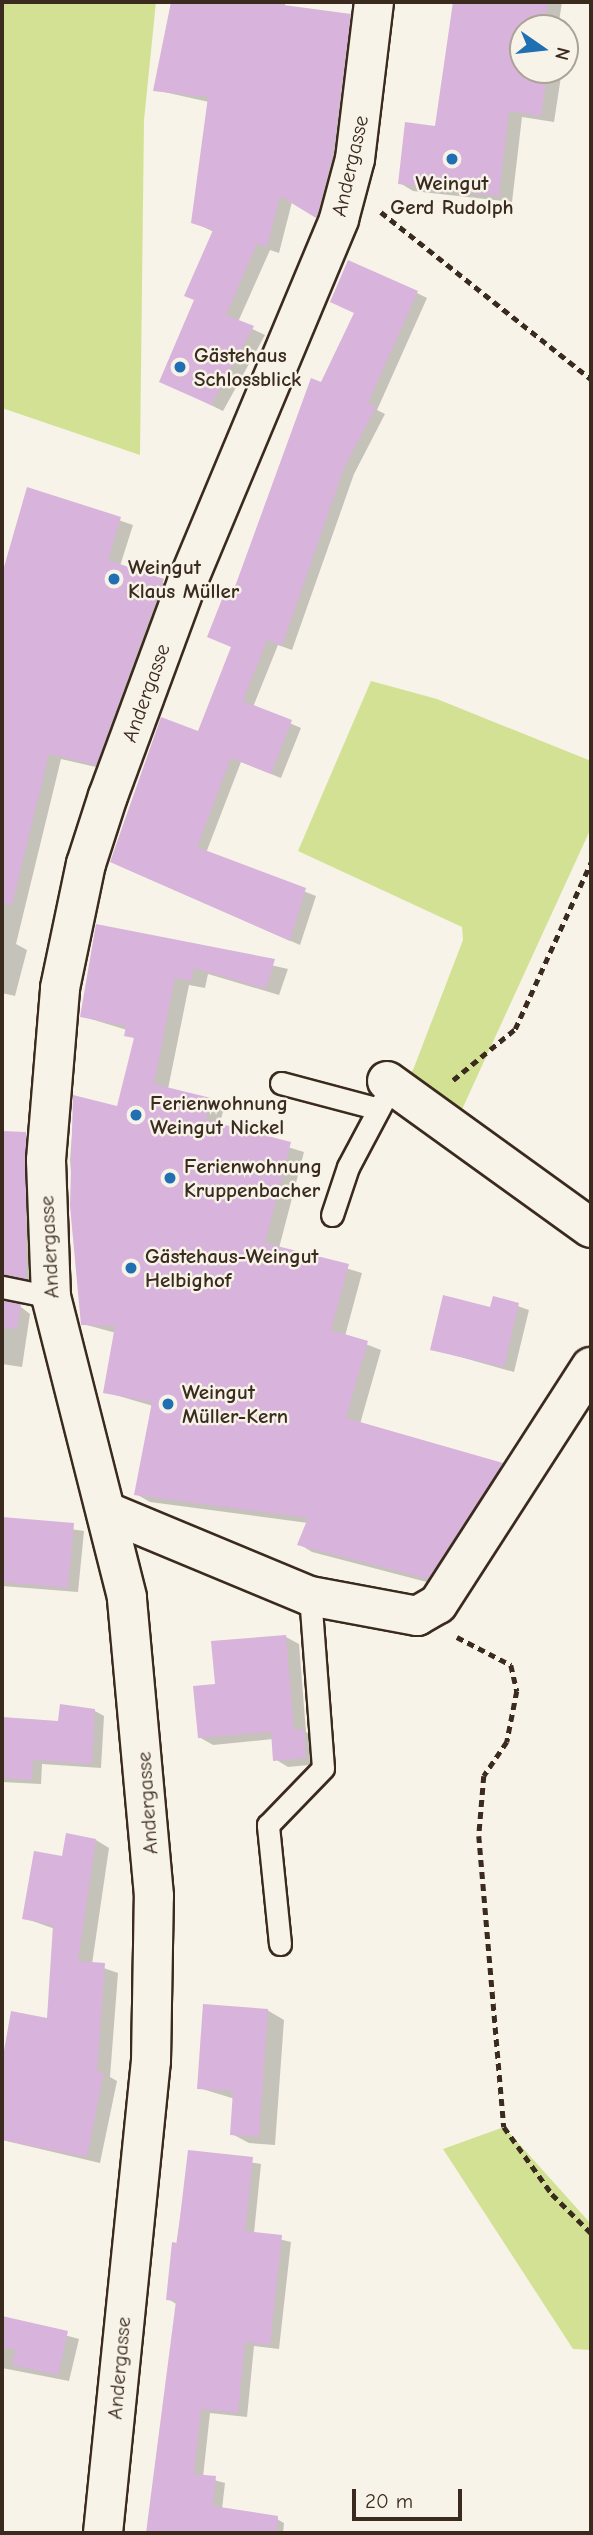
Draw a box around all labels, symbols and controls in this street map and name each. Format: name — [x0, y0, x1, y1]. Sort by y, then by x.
north arrow — [509, 14, 579, 84]
text: N — [550, 45, 575, 62]
street label: Andergasse — [326, 113, 374, 219]
marker: Weingut Gerd Rudolph — [444, 151, 460, 167]
place label: Weingut Gerd Rudolph — [390, 170, 514, 220]
place label: Gästehaus Schlossblick — [194, 342, 301, 392]
marker: Gästehaus Schlossblick — [172, 359, 188, 375]
place label: Weingut Klaus Müller — [128, 554, 239, 604]
marker: Weingut Klaus Müller — [106, 571, 122, 587]
street label: Andergasse — [117, 640, 175, 746]
place label: Ferienwohnung Weingut Nickel — [150, 1090, 288, 1140]
marker: Ferienwohnung Weingut Nickel — [128, 1107, 144, 1123]
place label: Ferienwohnung Kruppenbacher — [184, 1153, 322, 1203]
marker: Ferienwohnung Kruppenbacher — [162, 1170, 178, 1186]
street label: Andergasse — [34, 1195, 64, 1299]
place label: Gästehaus-Weingut Helbighof — [145, 1243, 318, 1293]
marker: Gästehaus-Weingut Helbighof — [123, 1260, 139, 1276]
place label: Weingut Müller-Kern — [182, 1379, 288, 1429]
marker: Weingut Müller-Kern — [160, 1396, 176, 1412]
street label: Andergasse — [131, 1751, 163, 1855]
street label: Andergasse — [102, 2316, 136, 2420]
scale bar — [355, 2476, 465, 2520]
text: 20 m — [365, 2489, 413, 2513]

